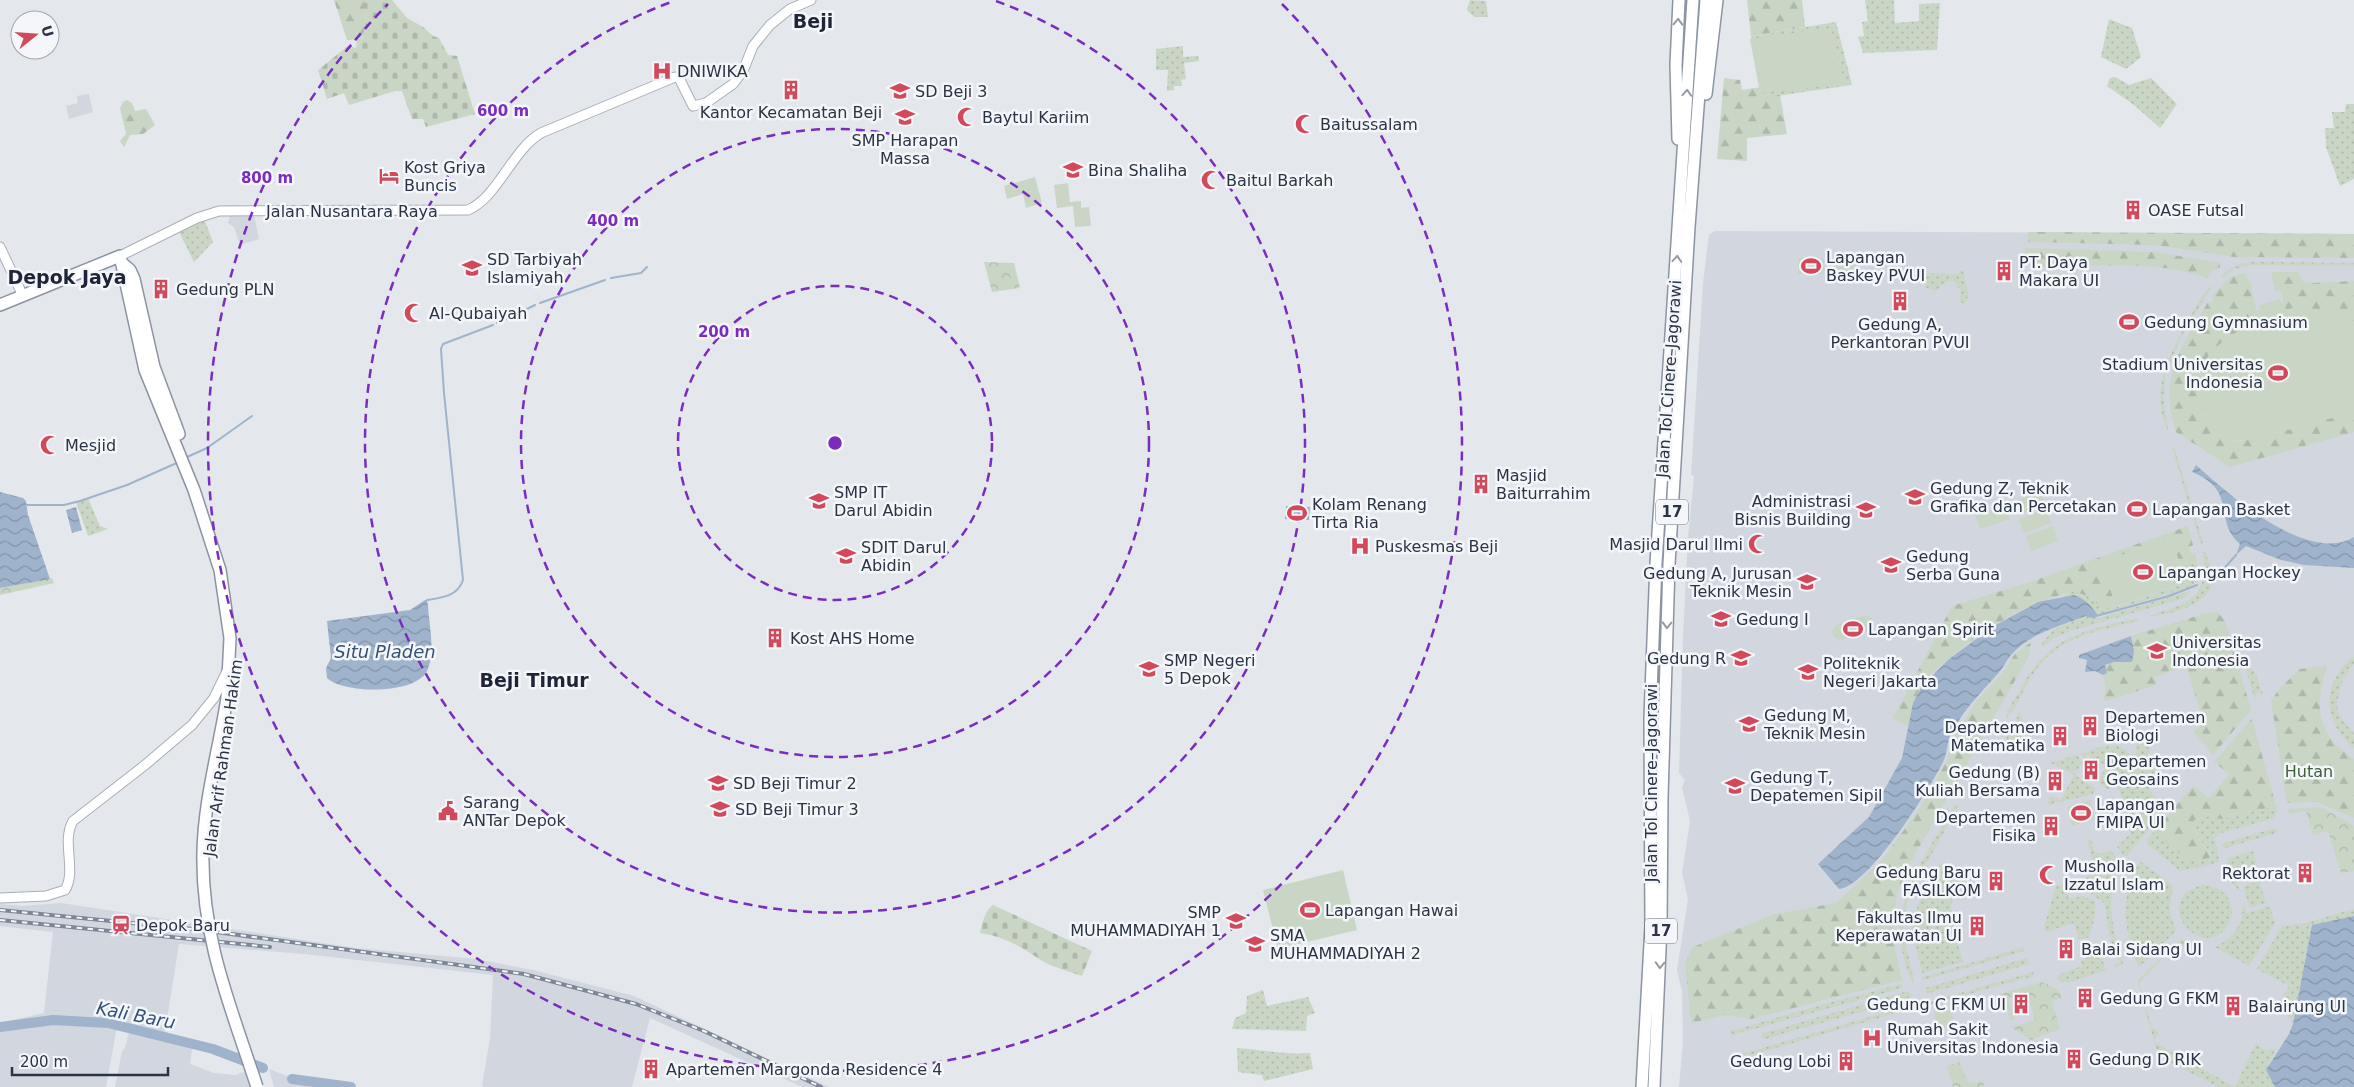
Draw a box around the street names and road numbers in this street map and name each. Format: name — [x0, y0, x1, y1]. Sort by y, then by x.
street label: Jalan Nusantara Raya — [265, 202, 438, 221]
street label: Jalan Tol Cinere–Jagorawi — [1653, 279, 1685, 480]
road number: 17 — [1656, 500, 1688, 524]
street label: Jalan Arif Rahman Hakim — [200, 658, 246, 859]
street label: Jalan Tol Cinere–Jagorawi — [1642, 684, 1661, 883]
road number: 17 — [1645, 918, 1677, 944]

